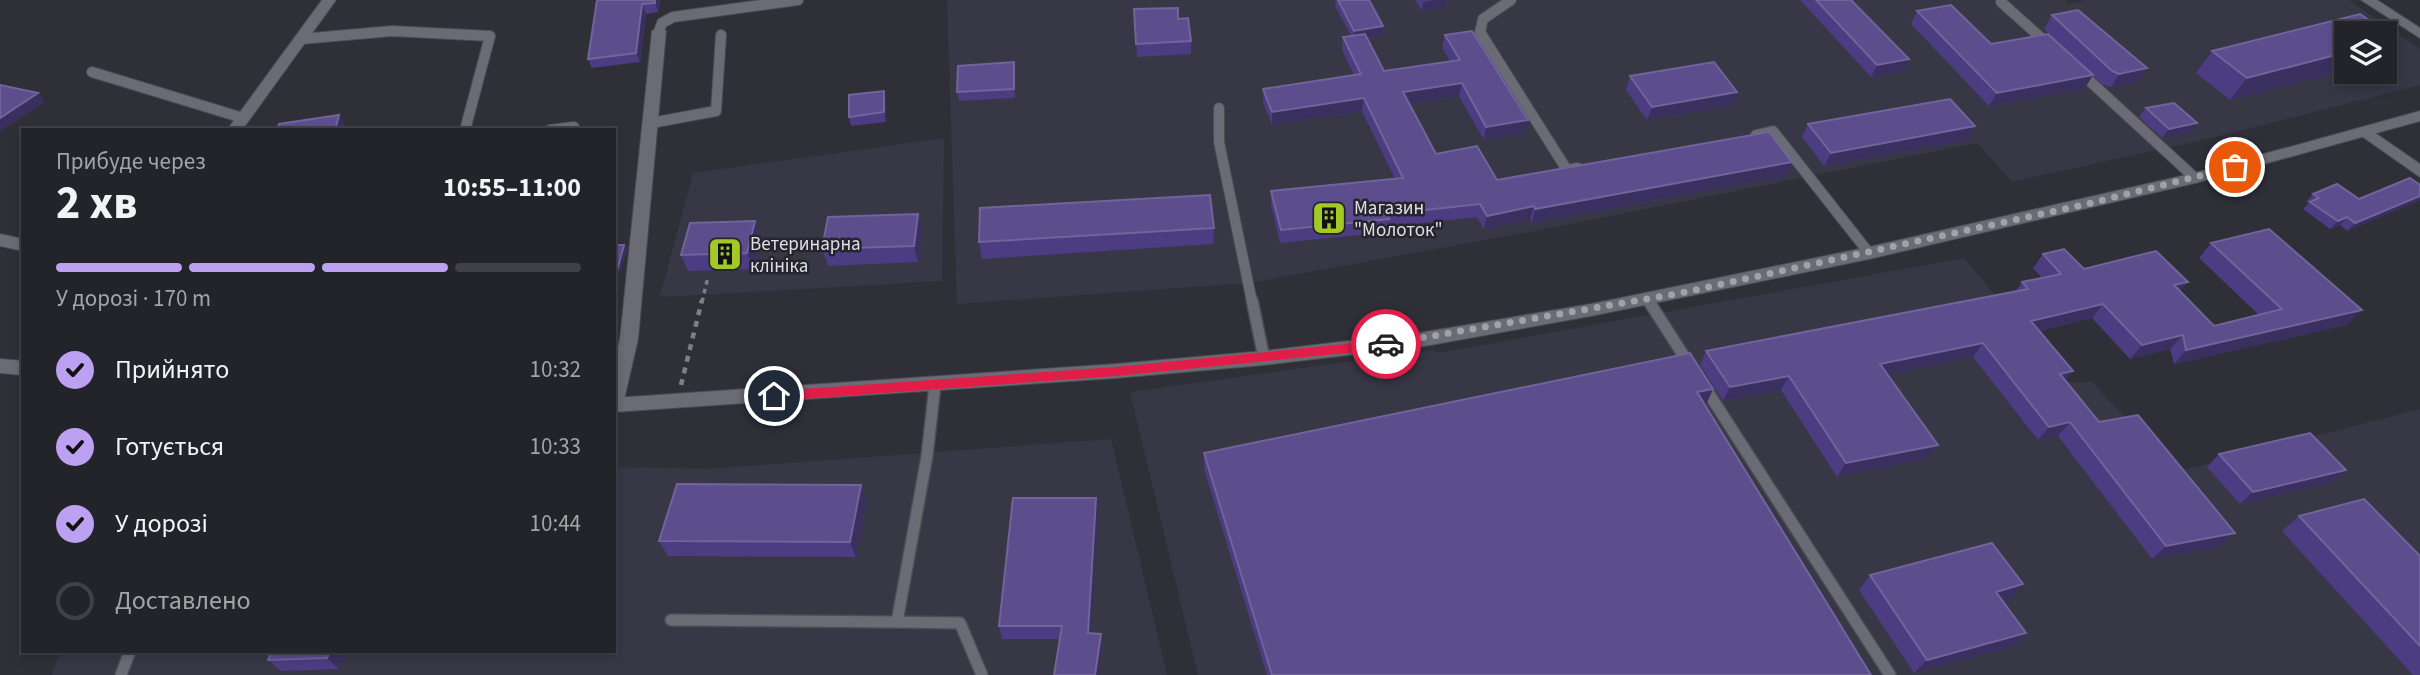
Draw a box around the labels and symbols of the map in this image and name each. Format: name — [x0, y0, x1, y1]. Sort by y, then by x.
pin — [2205, 137, 2265, 197]
place label: Магазин "Молоток" — [1354, 195, 1443, 244]
building icon: Магазин "Молоток" — [1310, 199, 1348, 237]
place label: Ветеринарна клініка — [750, 231, 861, 280]
building icon: Ветеринарна клініка — [706, 235, 744, 273]
courier — [1351, 309, 1421, 379]
pin — [744, 366, 804, 426]

